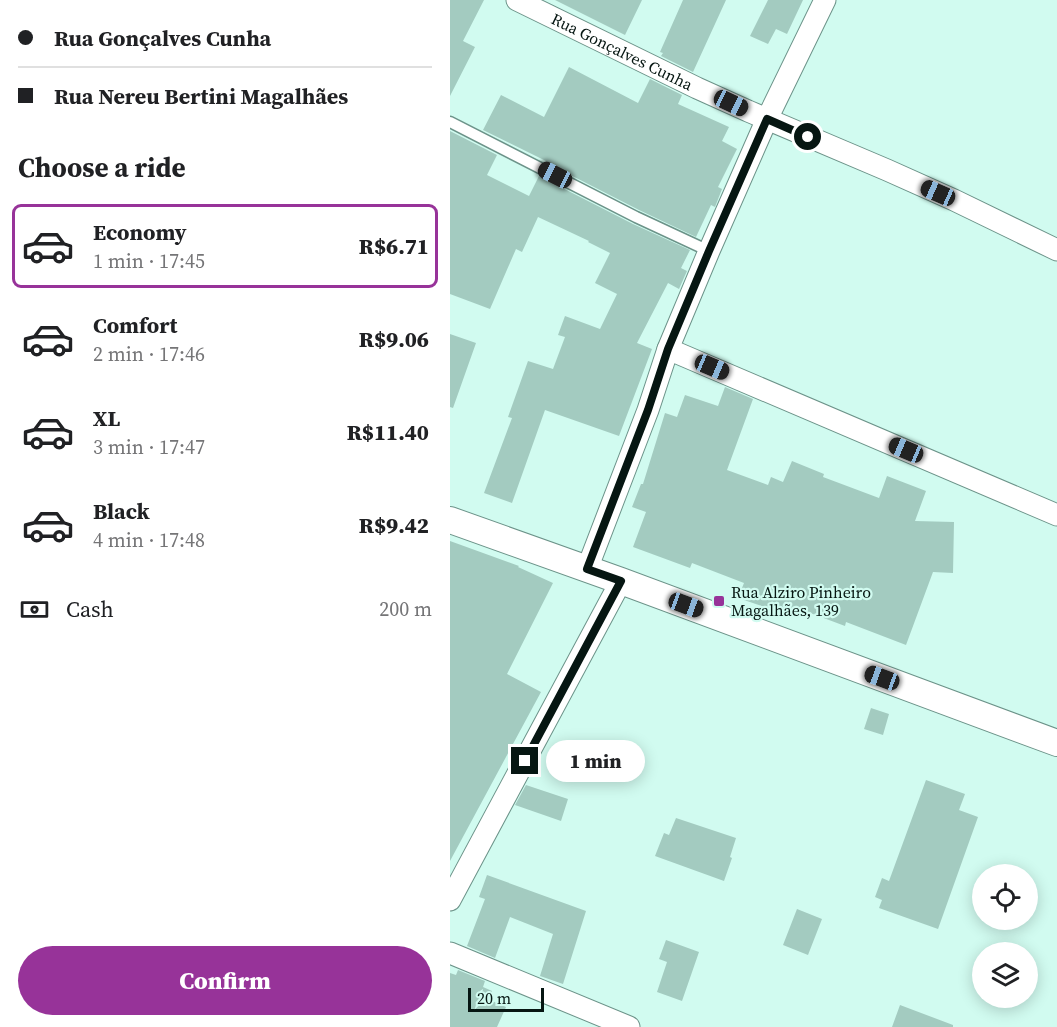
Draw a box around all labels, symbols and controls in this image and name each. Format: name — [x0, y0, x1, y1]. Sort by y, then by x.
street label: Rua Gonçalves Cunha — [548, 8, 697, 96]
text: Rua Gonçalves Cunha — [54, 23, 271, 53]
text: Rua Nereu Bertini Magalhães — [54, 81, 348, 111]
car — [711, 87, 751, 119]
route start — [794, 123, 821, 150]
text: Choose a ride — [18, 149, 186, 186]
car — [535, 159, 575, 191]
car — [918, 177, 958, 209]
text: Economy — [93, 217, 187, 247]
icon: car — [21, 219, 75, 273]
text: R$6.71 — [359, 231, 429, 261]
text: 1 min · 17:45 — [93, 247, 205, 275]
text: Comfort — [93, 310, 177, 340]
icon: car — [21, 312, 75, 366]
text: R$9.06 — [359, 324, 429, 354]
text: 2 min · 17:46 — [93, 340, 205, 368]
car — [692, 352, 732, 382]
text: XL — [93, 403, 120, 433]
icon: car — [21, 405, 75, 459]
text: R$11.40 — [347, 417, 429, 447]
text: 3 min · 17:47 — [93, 433, 205, 461]
car — [886, 435, 926, 465]
text: Black — [93, 496, 150, 526]
icon: car — [21, 498, 75, 552]
text: R$9.42 — [359, 510, 429, 540]
text: 4 min · 17:48 — [93, 526, 205, 554]
place label: Rua Alziro Pinheiro Magalhães, 139 — [731, 581, 871, 621]
car — [666, 590, 706, 620]
icon: cash — [18, 593, 51, 626]
text: Cash — [66, 594, 114, 624]
marker: Rua Alziro Pinheiro Magalhães, 139 — [712, 594, 726, 608]
text: 200 m — [379, 595, 432, 623]
car — [862, 663, 902, 693]
callout: 1 min — [546, 740, 645, 782]
route end — [511, 747, 538, 774]
text: 1 min — [569, 747, 622, 775]
map controls — [972, 864, 1038, 1008]
button: locate — [972, 864, 1038, 930]
button: layers — [972, 942, 1038, 1008]
button: Confirm — [18, 946, 432, 1015]
scale bar — [468, 985, 544, 1012]
text: 20 m — [477, 987, 511, 1009]

